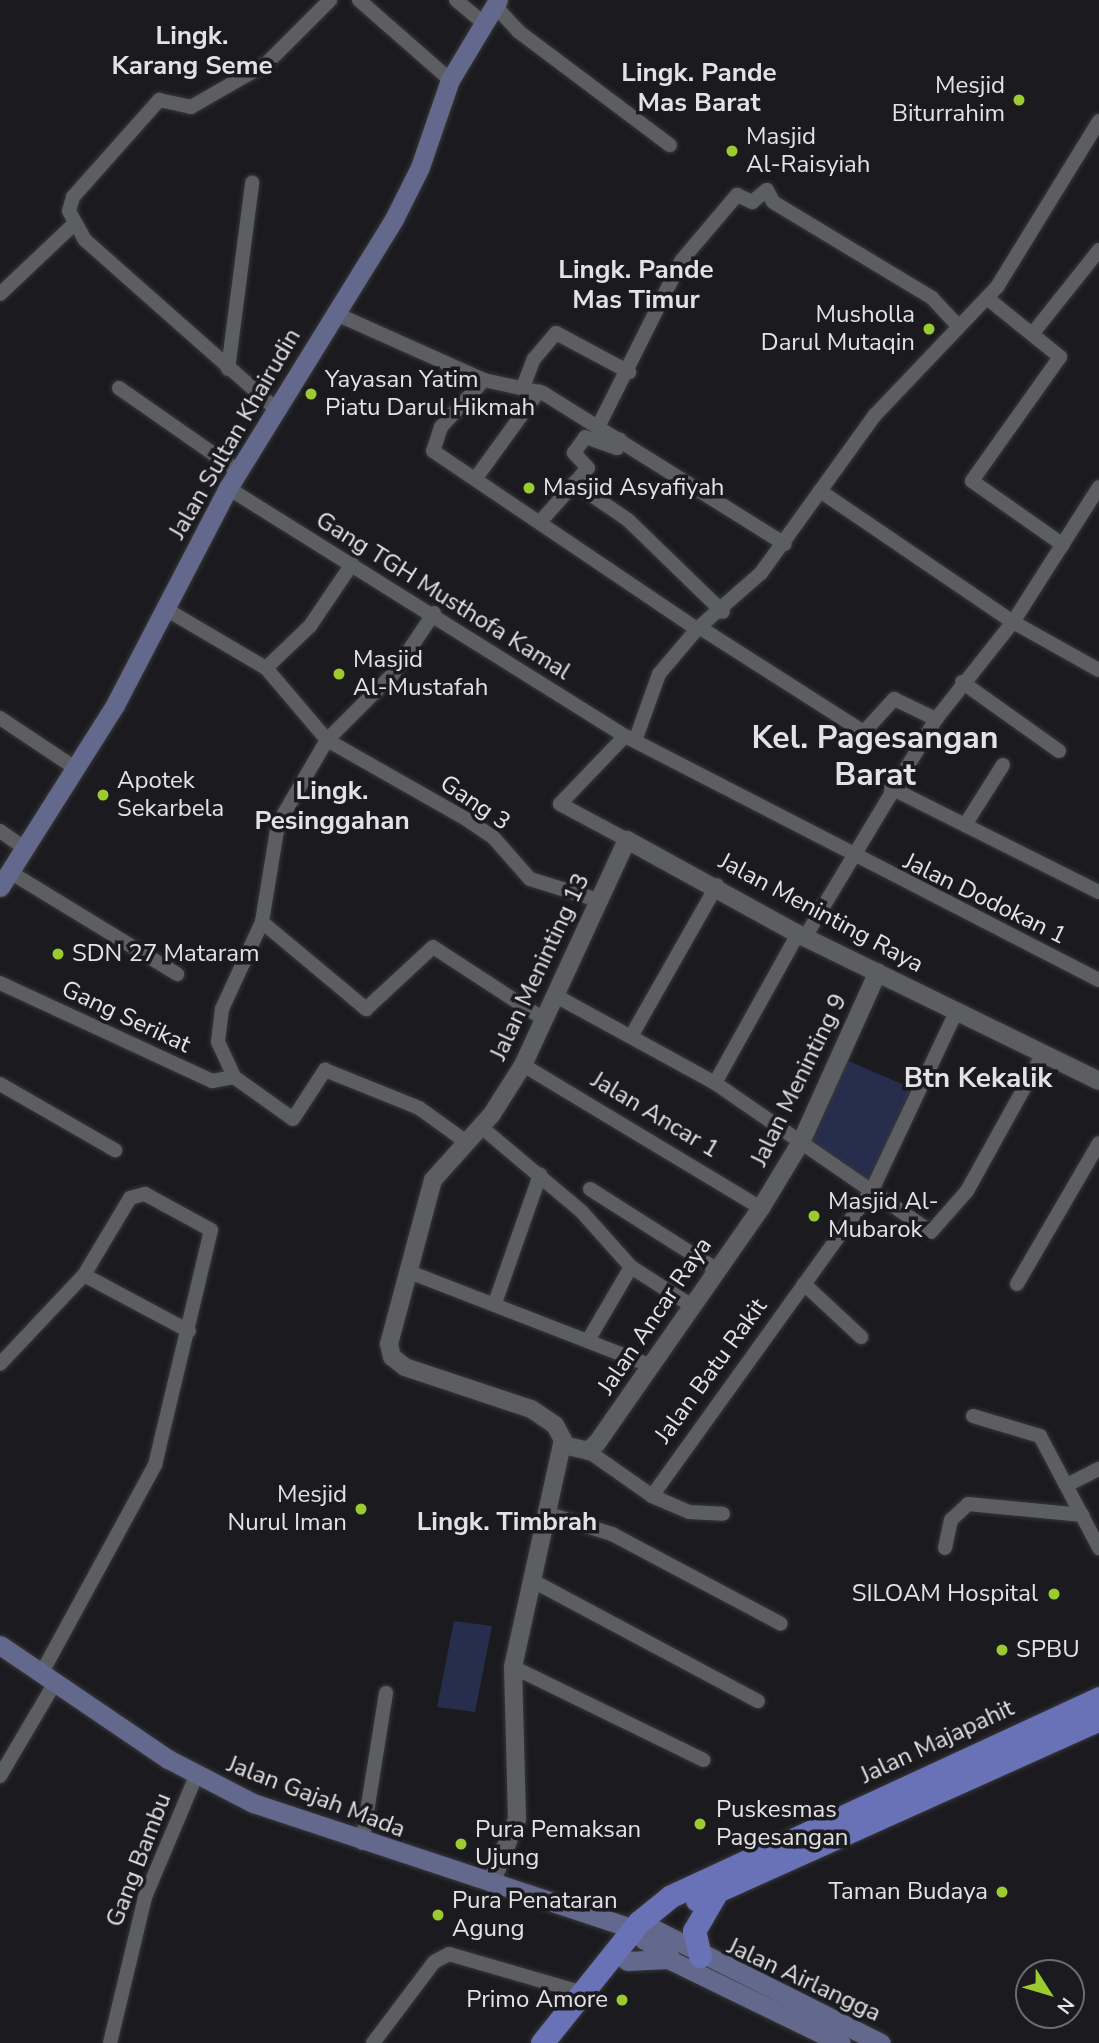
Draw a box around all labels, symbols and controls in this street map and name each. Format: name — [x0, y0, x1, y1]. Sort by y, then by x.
district label: Lingk. Karang Seme — [111, 20, 273, 82]
district label: Lingk. Pande Mas Barat — [621, 57, 777, 119]
place label: Mesjid Biturrahim — [892, 72, 1005, 128]
marker: Mesjid Biturrahim — [1011, 92, 1027, 108]
place label: Masjid Al-Raisyiah — [746, 123, 870, 179]
marker: Masjid Al-Raisyiah — [724, 143, 740, 159]
district label: Lingk. Pande Mas Timur — [558, 254, 714, 316]
place label: Musholla Darul Mutaqin — [761, 301, 915, 357]
marker: Musholla Darul Mutaqin — [921, 321, 937, 337]
street label: Jalan Sultan Khairudin — [163, 324, 307, 544]
place label: Yayasan Yatim Piatu Darul Hikmah — [325, 366, 535, 422]
marker: Yayasan Yatim Piatu Darul Hikmah — [303, 386, 319, 402]
place label: Masjid Asyafiyah — [543, 474, 725, 502]
marker: Masjid Asyafiyah — [521, 480, 537, 496]
street label: Gang TGH Musthofa Kamal — [310, 506, 576, 686]
place label: Masjid Al-Mustafah — [353, 646, 488, 702]
marker: Masjid Al-Mustafah — [331, 666, 347, 682]
district label: Kel. Pagesangan Barat — [752, 720, 998, 795]
place label: Apotek Sekarbela — [117, 767, 224, 823]
street label: Gang 3 — [434, 769, 516, 837]
district label: Lingk. Pesinggahan — [254, 775, 410, 836]
marker: Apotek Sekarbela — [95, 787, 111, 803]
street label: Jalan Meninting Raya — [714, 847, 928, 979]
street label: Jalan Dodokan 1 — [899, 847, 1071, 951]
street label: Jalan Meninting 13 — [484, 869, 596, 1065]
place label: SDN 27 Mataram — [72, 940, 260, 968]
marker: SDN 27 Mataram — [50, 946, 66, 962]
street label: Gang Serikat — [57, 975, 195, 1059]
street label: Jalan Meninting 9 — [745, 989, 853, 1171]
district label: Btn Kekalik — [904, 1061, 1052, 1095]
street label: Jalan Ancar 1 — [586, 1066, 724, 1164]
place label: Masjid Al- Mubarok — [828, 1188, 939, 1244]
marker: Masjid Al- Mubarok — [806, 1208, 822, 1224]
street label: Jalan Ancar Raya — [592, 1232, 718, 1400]
street label: Jalan Batu Rakit — [649, 1293, 773, 1449]
place label: Mesjid Nurul Iman — [227, 1481, 347, 1537]
marker: Mesjid Nurul Iman — [353, 1501, 369, 1517]
district label: Lingk. Timbrah — [417, 1506, 597, 1538]
place label: SILOAM Hospital — [852, 1580, 1038, 1608]
marker: SILOAM Hospital — [1044, 1584, 1064, 1604]
place label: SPBU — [1016, 1636, 1080, 1664]
marker: SPBU — [994, 1642, 1010, 1658]
street label: Jalan Majapahit — [856, 1694, 1018, 1790]
street label: Jalan Gajah Mada — [223, 1750, 409, 1844]
street label: Gang Bambu — [100, 1789, 178, 1931]
place label: Puskesmas Pagesangan — [716, 1796, 848, 1852]
marker: Puskesmas Pagesangan — [690, 1814, 710, 1834]
place label: Pura Pemaksan Ujung — [475, 1816, 641, 1872]
marker: Pura Pemaksan Ujung — [453, 1836, 469, 1852]
place label: Taman Budaya — [829, 1878, 988, 1906]
marker: Taman Budaya — [994, 1884, 1010, 1900]
place label: Pura Penataran Agung — [452, 1887, 618, 1943]
marker: Pura Penataran Agung — [430, 1907, 446, 1923]
street label: Jalan Airlangga — [723, 1932, 885, 2028]
north arrow — [1015, 1959, 1085, 2029]
place label: Primo Amore — [466, 1986, 608, 2014]
marker: Primo Amore — [614, 1992, 630, 2008]
text: N — [1051, 1992, 1080, 2019]

